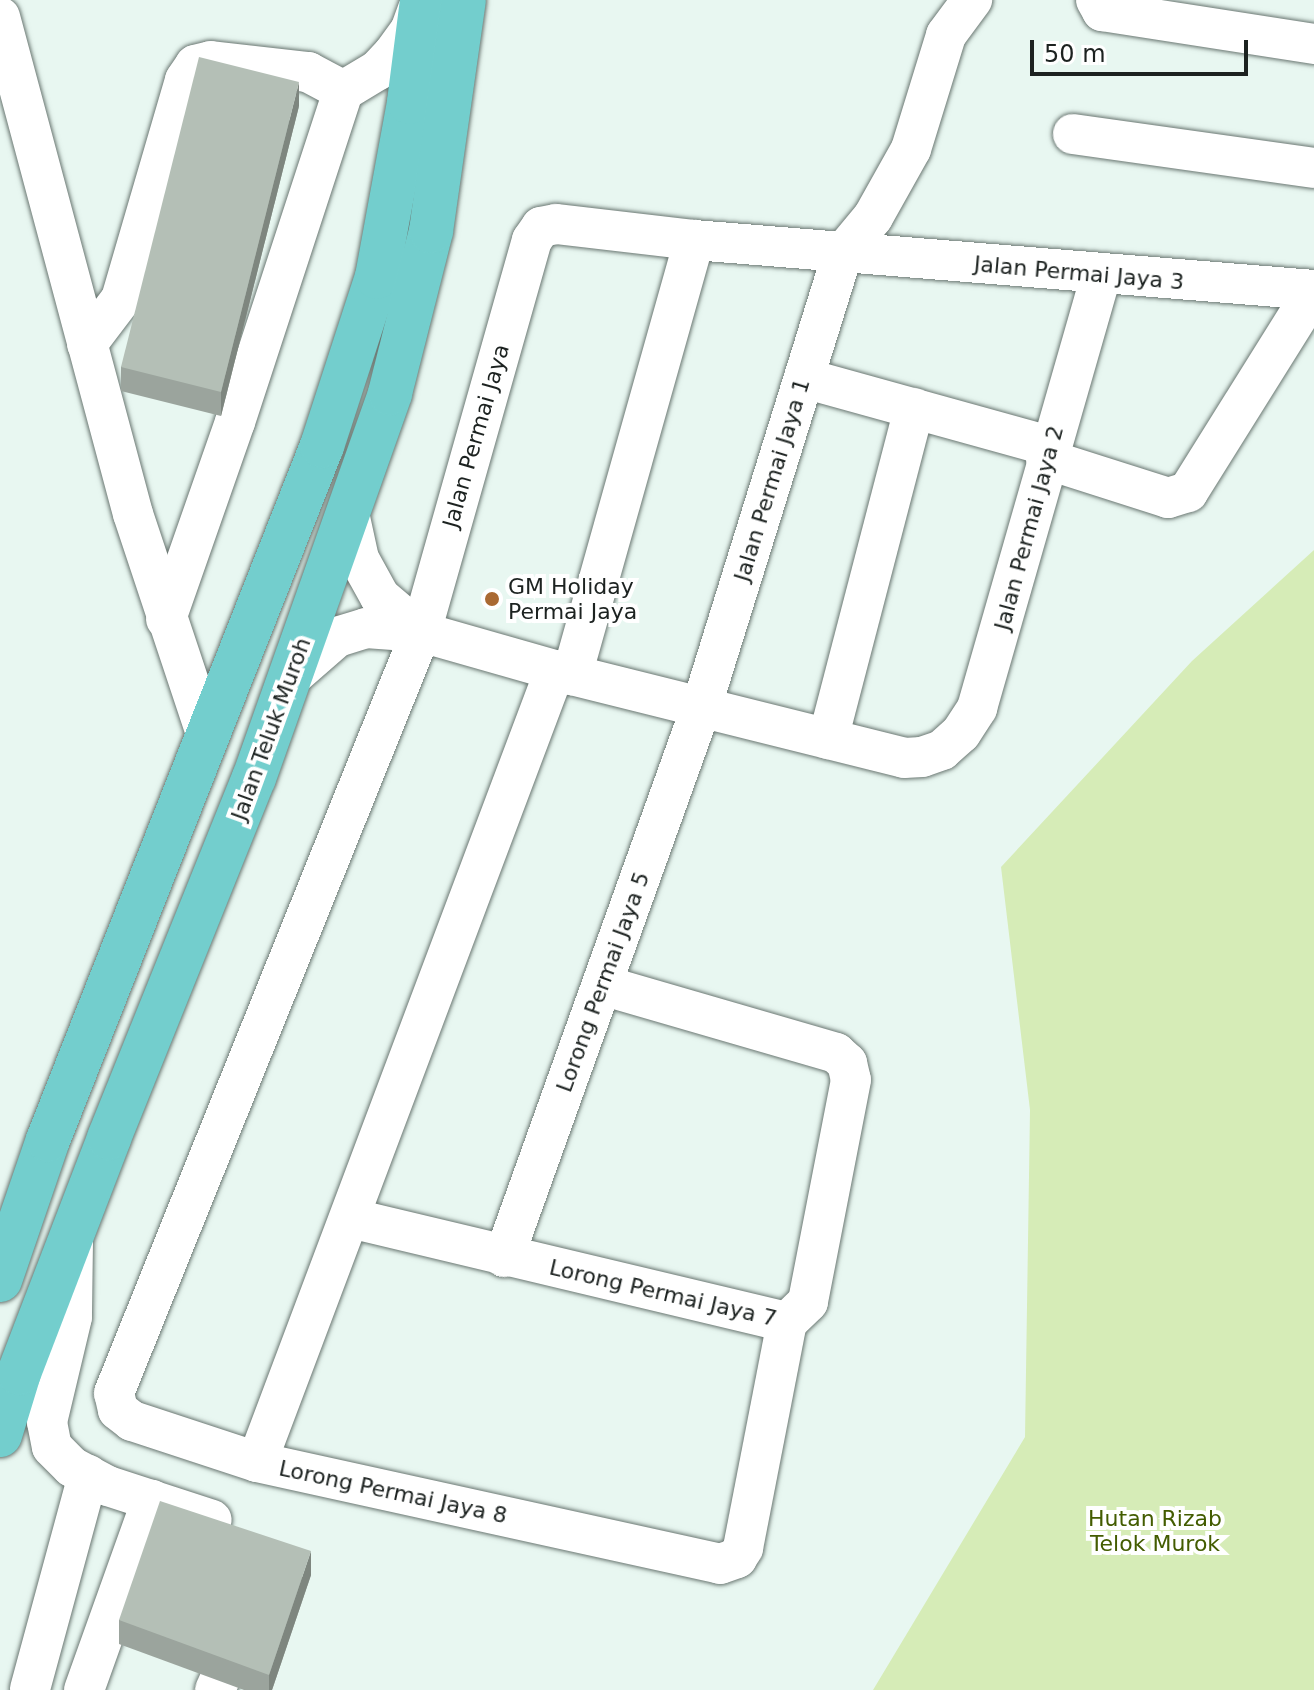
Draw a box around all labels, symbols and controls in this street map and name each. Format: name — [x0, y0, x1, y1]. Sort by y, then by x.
scale bar — [1034, 24, 1252, 74]
text: 50 m — [1044, 40, 1106, 68]
street label: Jalan Permai Jaya 3 — [973, 251, 1185, 295]
street label: Jalan Permai Jaya — [437, 341, 515, 531]
street label: Jalan Permai Jaya 1 — [729, 375, 815, 585]
street label: Jalan Permai Jaya 2 — [989, 423, 1069, 633]
place label: GM Holiday Permai Jaya — [508, 573, 637, 624]
marker: GM Holiday Permai Jaya — [483, 590, 501, 608]
street label: Jalan Teluk Muroh — [226, 634, 316, 824]
street label: Lorong Permai Jaya 5 — [551, 868, 655, 1096]
street label: Lorong Permai Jaya 7 — [547, 1254, 779, 1332]
street label: Lorong Permai Jaya 8 — [277, 1455, 509, 1529]
park label: Hutan Rizab Telok Murok — [1088, 1505, 1222, 1556]

